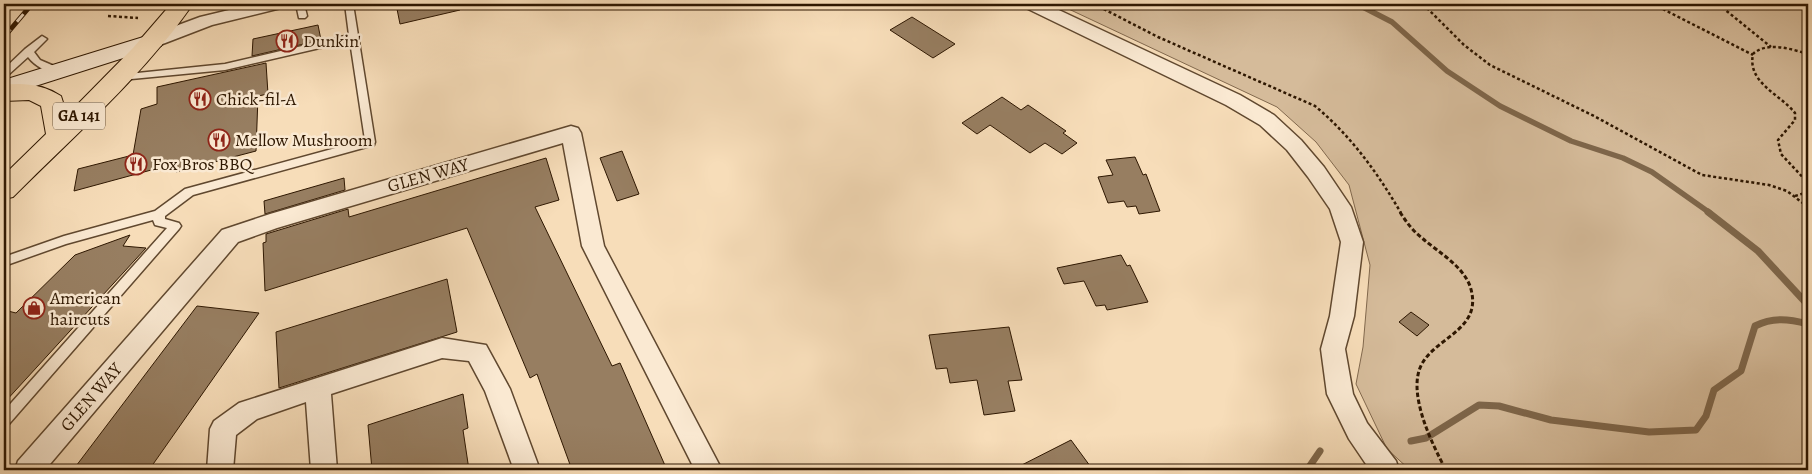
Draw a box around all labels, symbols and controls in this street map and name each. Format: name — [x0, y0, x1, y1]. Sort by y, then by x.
restaurant icon: Dunkin' — [275, 29, 299, 53]
place label: Dunkin' — [303, 29, 361, 53]
restaurant icon: Chick-fil-A — [188, 87, 212, 111]
place label: Chick-fil-A — [216, 87, 297, 111]
road number: GA 141 — [53, 102, 105, 130]
restaurant icon: Mellow Mushroom — [207, 128, 231, 152]
place label: Mellow Mushroom — [235, 128, 373, 152]
restaurant icon: Fox Bros BBQ — [124, 152, 148, 176]
place label: Fox Bros BBQ — [152, 152, 255, 176]
street label: GLEN WAY — [385, 152, 473, 198]
place label: American haircuts — [49, 286, 121, 331]
shop icon: American haircuts — [22, 296, 46, 320]
street label: GLEN WAY — [55, 357, 128, 436]

